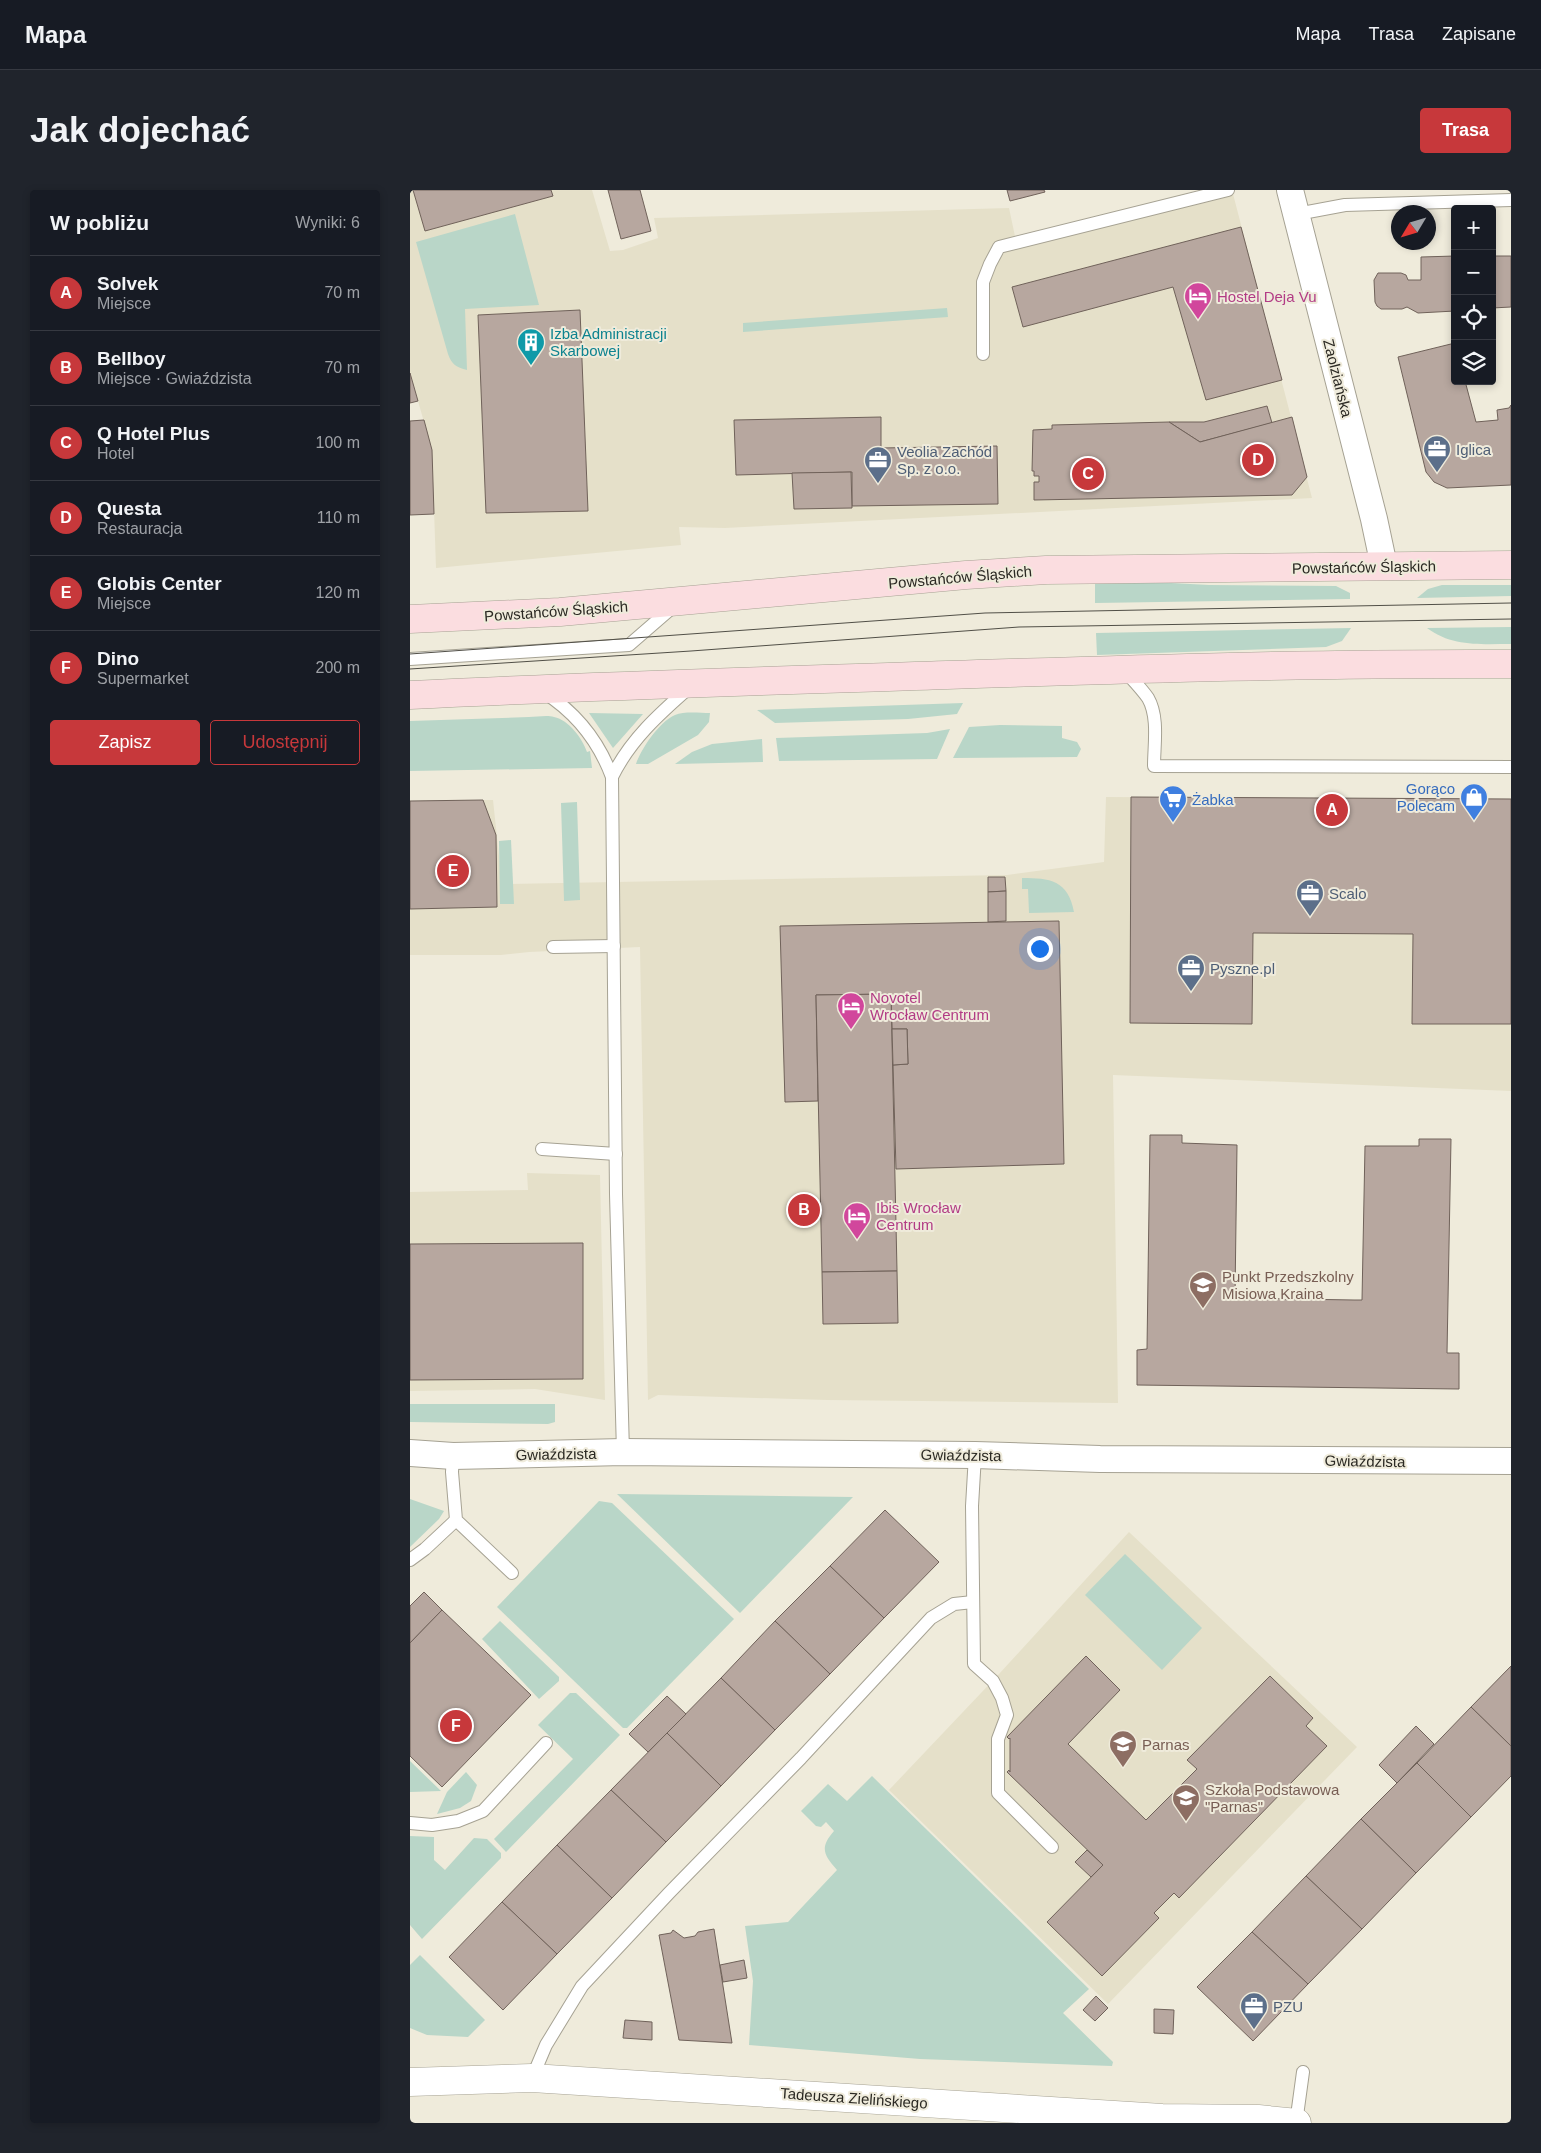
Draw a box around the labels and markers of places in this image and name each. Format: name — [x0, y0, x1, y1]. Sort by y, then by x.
hotel icon: Hostel Deja Vu — [1183, 281, 1213, 320]
place label: Hostel Deja Vu — [1217, 288, 1317, 305]
place label: Izba Administracji Skarbowej — [550, 325, 667, 359]
building icon: Izba Administracji Skarbowej — [516, 327, 546, 366]
office icon: Iglica — [1422, 434, 1452, 473]
pin: D — [1242, 441, 1274, 479]
place label: Iglica — [1456, 441, 1492, 458]
place label: Veolia Zachód Sp. z o.o. — [897, 443, 992, 477]
office icon: Veolia Zachód Sp. z o.o. — [863, 445, 893, 484]
pin: C — [1072, 455, 1104, 493]
place label: Gorąco Polecam — [1397, 780, 1455, 814]
shop icon: Gorąco Polecam — [1459, 782, 1489, 821]
supermarket icon: Żabka — [1158, 784, 1188, 823]
place label: Żabka — [1192, 791, 1234, 808]
pin: A — [1316, 791, 1348, 829]
pin: E — [437, 852, 469, 890]
office icon: Scalo — [1295, 878, 1325, 917]
place label: Scalo — [1329, 885, 1367, 902]
office icon: Pyszne.pl — [1176, 953, 1206, 992]
place label: Pyszne.pl — [1210, 960, 1275, 977]
place label: Novotel Wrocław Centrum — [870, 989, 989, 1023]
hotel icon: Novotel Wrocław Centrum — [836, 991, 866, 1030]
pin: B — [788, 1191, 820, 1229]
place label: Ibis Wrocław Centrum — [876, 1199, 961, 1233]
hotel icon: Ibis Wrocław Centrum — [842, 1201, 872, 1240]
place label: Punkt Przedszkolny Misiowa Kraina — [1222, 1268, 1354, 1302]
school or university icon: Punkt Przedszkolny Misiowa Kraina — [1188, 1270, 1218, 1309]
pin: F — [440, 1707, 472, 1745]
school or university icon: Parnas — [1108, 1729, 1138, 1768]
place label: Parnas — [1142, 1736, 1190, 1753]
place label: Szkoła Podstawowa "Parnas" — [1205, 1781, 1340, 1815]
school or university icon: Szkoła Podstawowa "Parnas" — [1171, 1783, 1201, 1822]
office icon: PZU — [1239, 1991, 1269, 2030]
place label: PZU — [1273, 1998, 1303, 2015]

